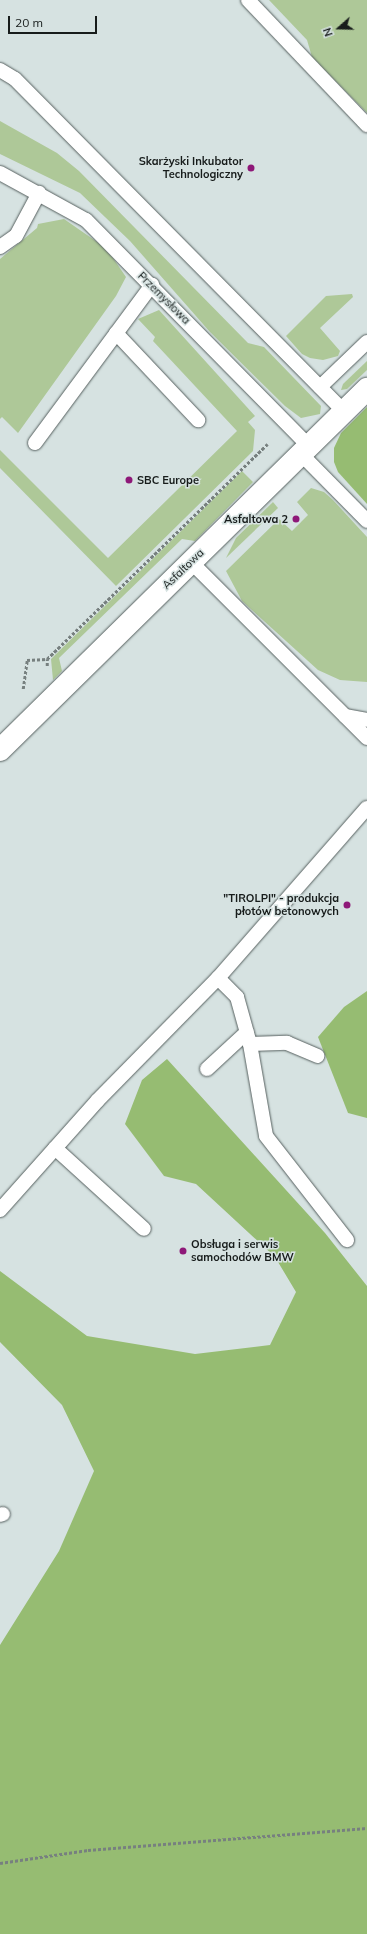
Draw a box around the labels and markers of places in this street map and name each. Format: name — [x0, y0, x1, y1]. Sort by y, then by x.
place label: Skarżyski Inkubator Technologiczny — [139, 155, 243, 181]
marker: Skarżyski Inkubator Technologiczny — [246, 163, 256, 173]
place label: SBC Europe — [137, 473, 199, 487]
marker: SBC Europe — [124, 475, 134, 485]
place label: Asfaltowa 2 — [224, 512, 288, 526]
marker: Asfaltowa 2 — [291, 514, 301, 524]
place label: "TIROLPI" - produkcja płotów betonowych — [223, 892, 339, 918]
marker: "TIROLPI" - produkcja płotów betonowych — [342, 900, 352, 910]
place label: Obsługa i serwis samochodów BMW — [191, 1238, 294, 1264]
marker: Obsługa i serwis samochodów BMW — [178, 1246, 188, 1256]

